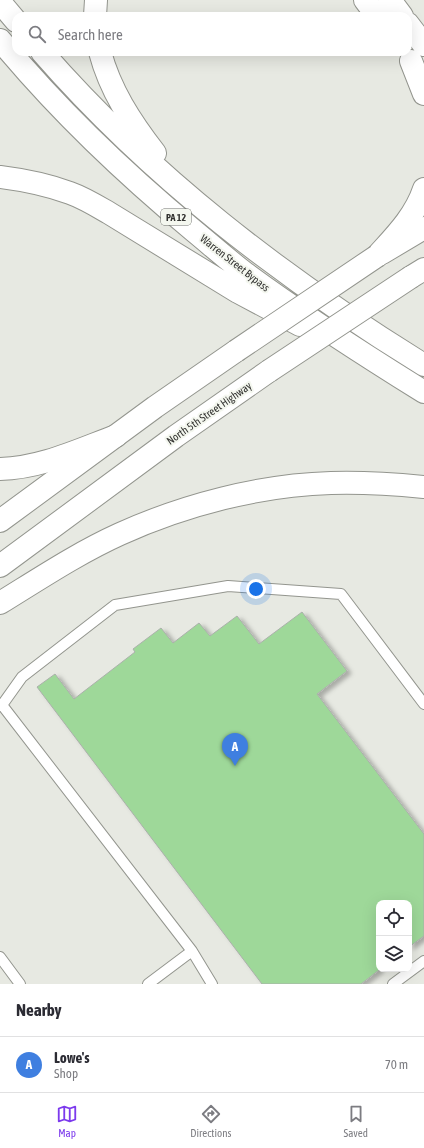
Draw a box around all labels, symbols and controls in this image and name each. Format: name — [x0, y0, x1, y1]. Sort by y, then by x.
search box — [12, 12, 412, 56]
icon: search — [26, 23, 48, 45]
text: Search here — [58, 26, 123, 43]
road number: PA 12 — [161, 209, 191, 225]
street label: Warren Street Bypass — [198, 232, 272, 294]
street label: North 5th Street Highway — [164, 379, 254, 447]
your location — [246, 579, 266, 599]
pin: A — [222, 733, 248, 766]
map controls — [376, 900, 412, 972]
button: locate — [376, 900, 412, 936]
button: layers — [376, 936, 412, 972]
text: Nearby — [16, 1000, 62, 1020]
text: Lowe's — [54, 1049, 90, 1066]
text: A — [26, 1057, 32, 1072]
text: 70 m — [385, 1057, 408, 1072]
text: Shop — [54, 1066, 78, 1081]
tab: Map — [56, 1103, 78, 1139]
tab: Directions — [190, 1103, 231, 1139]
tab: Saved — [344, 1103, 368, 1139]

